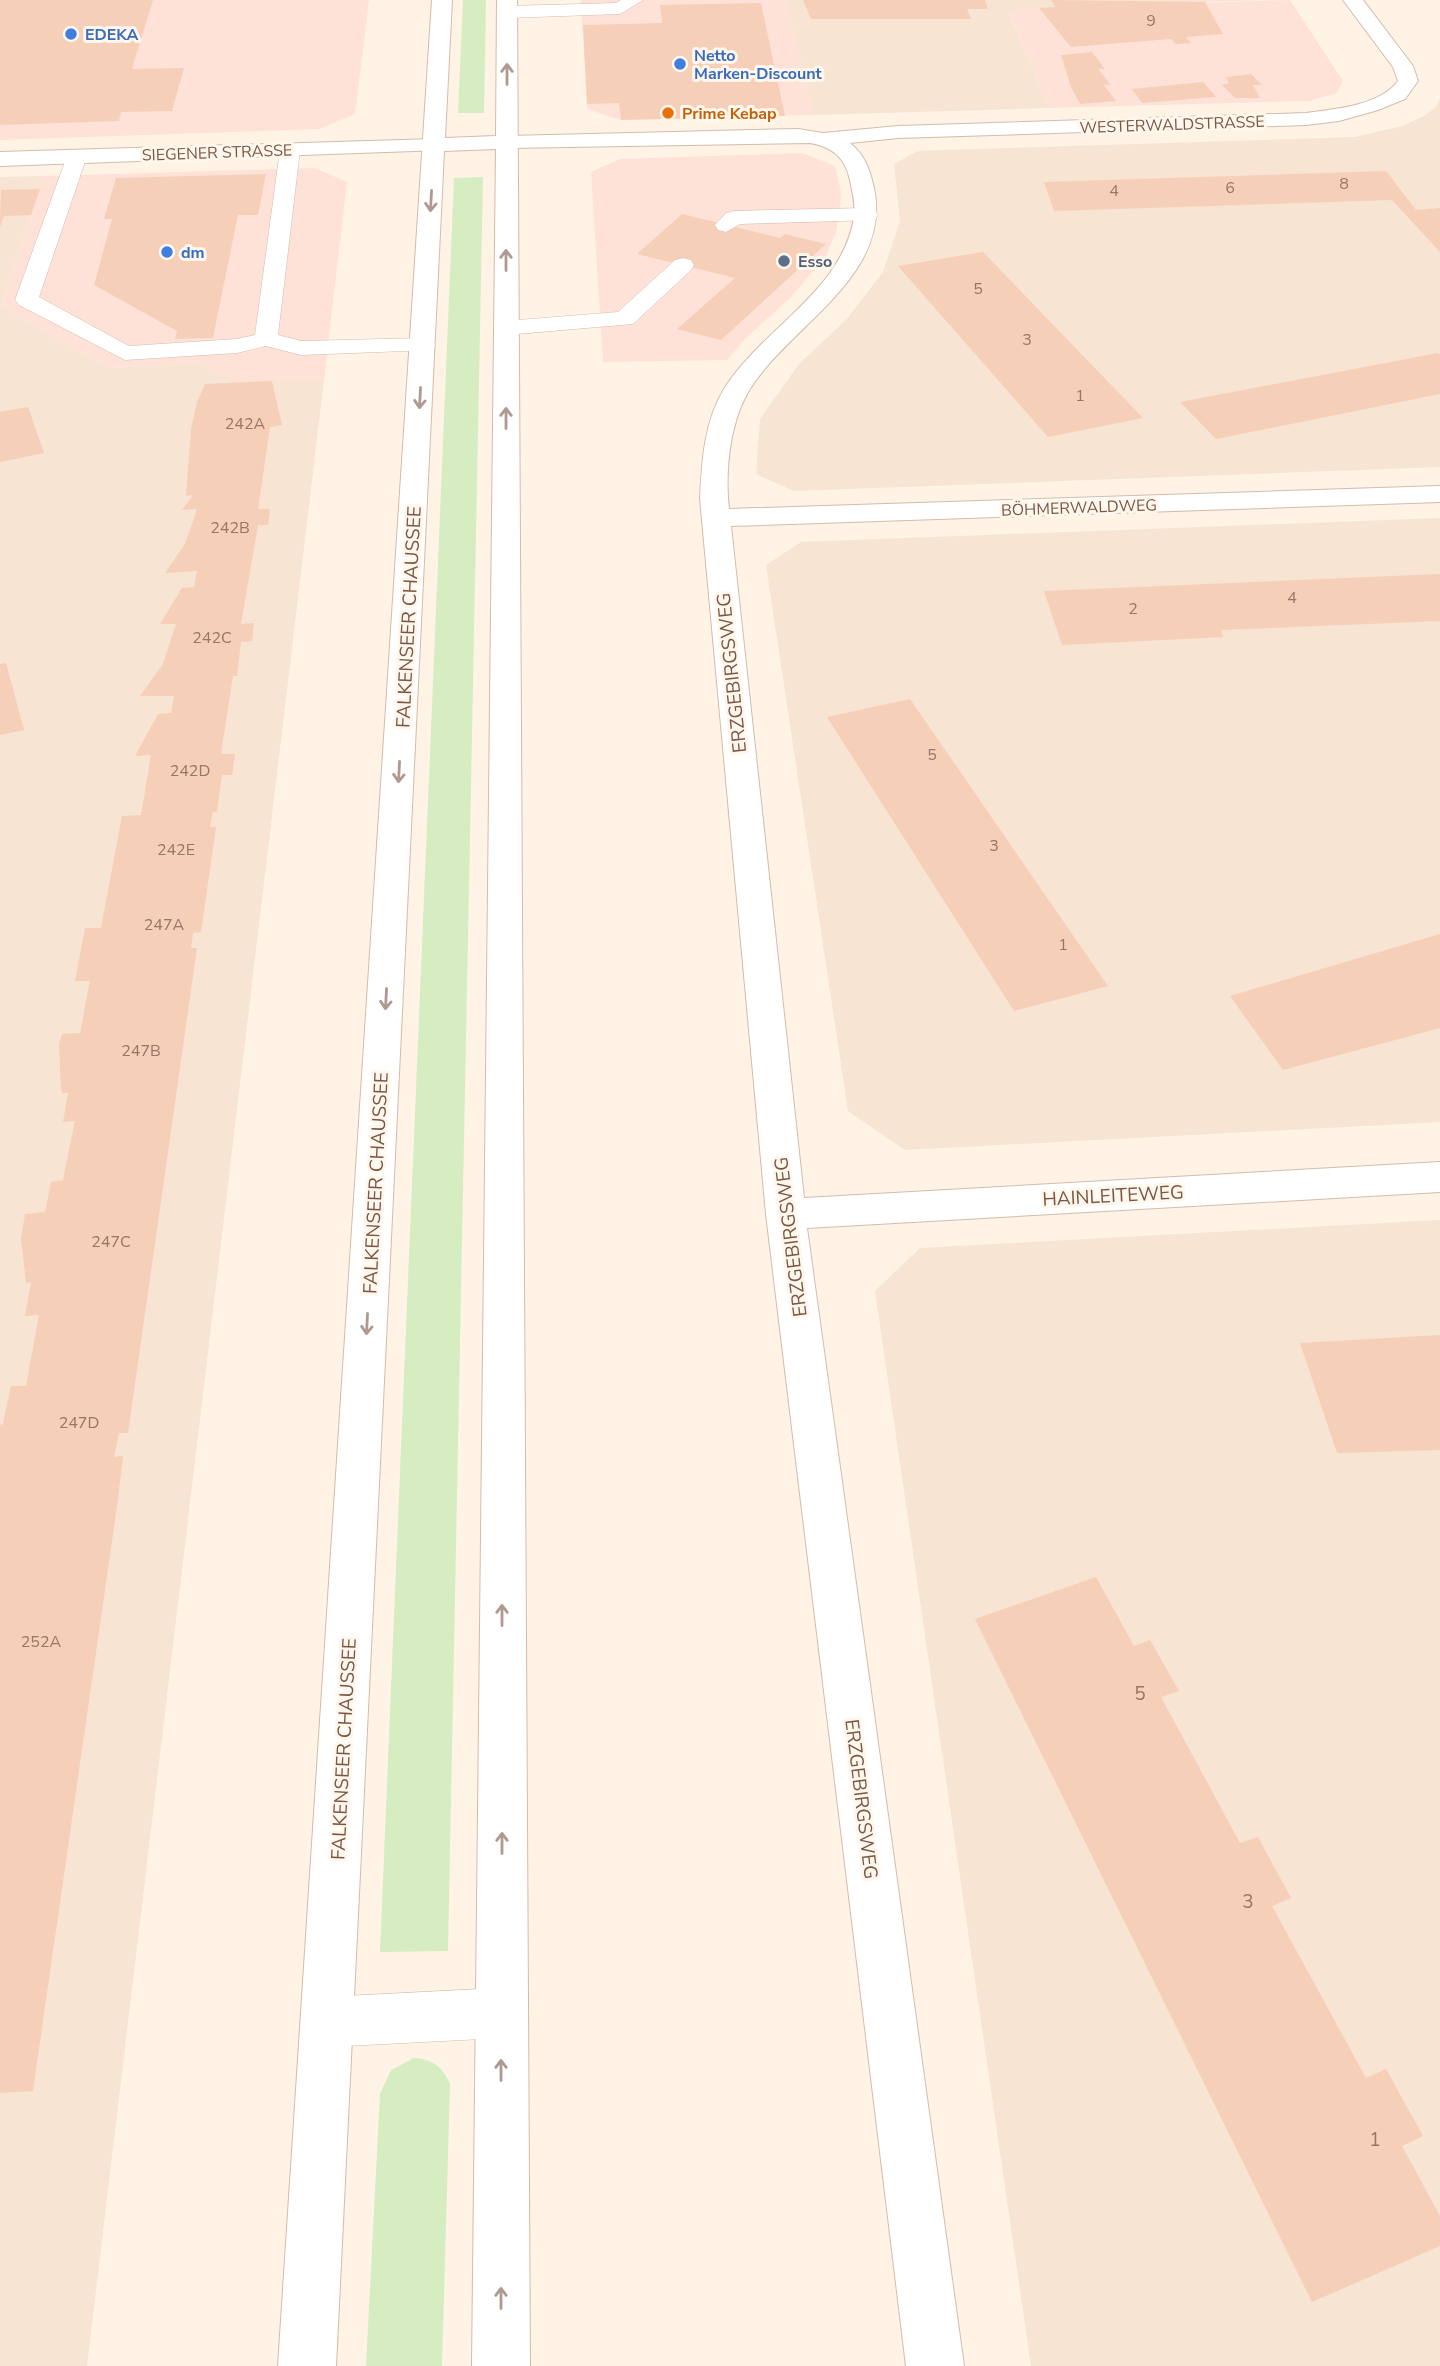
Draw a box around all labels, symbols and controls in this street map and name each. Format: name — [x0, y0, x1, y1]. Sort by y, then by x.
house number: 9 — [1146, 10, 1156, 32]
place label: EDEKA — [85, 24, 139, 46]
marker: EDEKA — [63, 26, 79, 42]
place label: Netto Marken-Discount — [694, 45, 823, 85]
marker: Netto Marken-Discount — [672, 56, 688, 72]
one-way arrow — [500, 63, 514, 86]
place label: Prime Kebap — [682, 103, 777, 125]
marker: Prime Kebap — [660, 105, 676, 121]
street label: WESTERWALDSTRASSE — [1079, 111, 1265, 139]
street label: SIEGENER STRASSE — [141, 139, 293, 167]
house number: 8 — [1339, 173, 1349, 195]
house number: 6 — [1225, 177, 1235, 199]
house number: 4 — [1109, 180, 1119, 202]
one-way arrow — [425, 189, 438, 212]
place label: dm — [181, 242, 205, 264]
marker: dm — [159, 244, 175, 260]
one-way arrow — [499, 248, 513, 271]
place label: Esso — [798, 251, 832, 273]
marker: Esso — [776, 253, 792, 269]
house number: 5 — [973, 278, 983, 300]
house number: 3 — [1022, 329, 1032, 351]
house number: 1 — [1075, 385, 1085, 407]
one-way arrow — [414, 387, 427, 410]
one-way arrow — [499, 407, 513, 430]
house number: 242A — [225, 413, 266, 435]
street label: BÖHMERWALDWEG — [1001, 494, 1157, 522]
street label: FALKENSEER CHAUSSEE — [390, 505, 428, 729]
house number: 242B — [210, 517, 250, 539]
house number: 4 — [1287, 587, 1297, 609]
street label: ERZGEBIRGSWEG — [711, 592, 753, 754]
house number: 2 — [1128, 598, 1138, 620]
house number: 242C — [192, 627, 232, 649]
house number: 5 — [927, 744, 937, 766]
house number: 242D — [170, 760, 210, 782]
one-way arrow — [392, 760, 405, 783]
house number: 3 — [989, 835, 999, 857]
house number: 242E — [157, 839, 195, 861]
house number: 247A — [144, 914, 185, 936]
house number: 1 — [1058, 934, 1068, 956]
one-way arrow — [379, 988, 392, 1010]
house number: 247B — [121, 1040, 161, 1062]
street label: FALKENSEER CHAUSSEE — [357, 1071, 395, 1295]
street label: ERZGEBIRGSWEG — [768, 1155, 814, 1318]
street label: HAINLEITEWEG — [1042, 1179, 1184, 1213]
house number: 247C — [91, 1231, 131, 1253]
one-way arrow — [361, 1313, 374, 1336]
house number: 247D — [59, 1412, 99, 1434]
one-way arrow — [495, 1604, 509, 1627]
house number: 252A — [21, 1631, 62, 1653]
street label: FALKENSEER CHAUSSEE — [325, 1637, 363, 1861]
house number: 5 — [1134, 1681, 1146, 1707]
street label: ERZGEBIRGSWEG — [838, 1718, 884, 1881]
one-way arrow — [495, 1832, 509, 1855]
house number: 3 — [1242, 1889, 1254, 1915]
one-way arrow — [494, 2059, 508, 2082]
house number: 1 — [1369, 2127, 1381, 2153]
one-way arrow — [494, 2287, 508, 2310]

